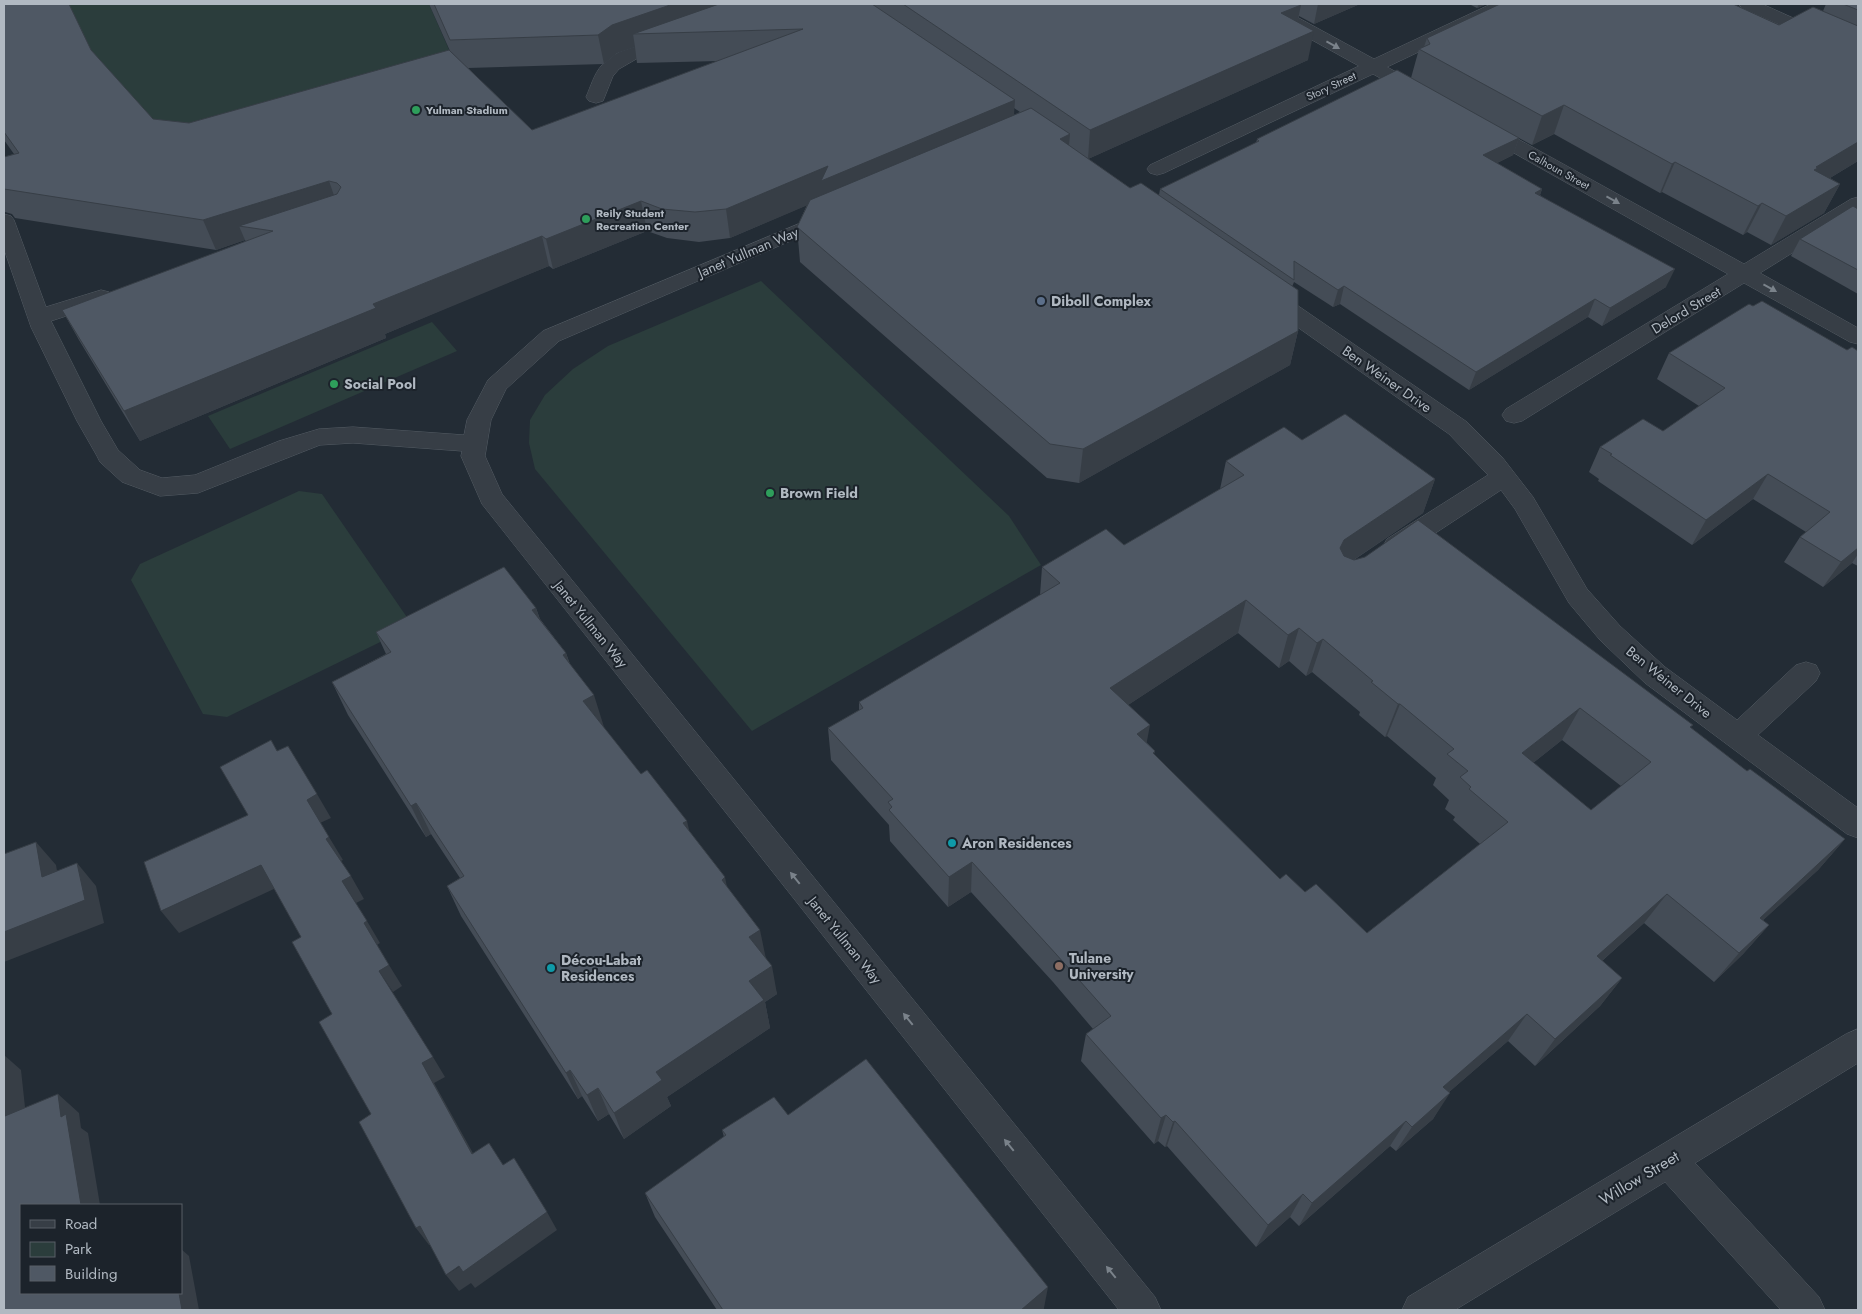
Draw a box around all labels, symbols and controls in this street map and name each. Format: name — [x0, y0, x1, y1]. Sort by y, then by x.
one-way arrow — [1327, 40, 1340, 49]
street label: Story Street — [1304, 67, 1359, 104]
place label: Yulman Stadium — [425, 102, 508, 118]
marker: Yulman Stadium — [410, 104, 422, 116]
street label: Calhoun Street — [1525, 146, 1593, 194]
one-way arrow — [1606, 196, 1620, 204]
place label: Reily Student Recreation Center — [596, 205, 689, 234]
marker: Reily Student Recreation Center — [580, 213, 592, 225]
street label: Janet Yullman Way — [693, 222, 802, 283]
street label: Delord Street — [1647, 281, 1725, 339]
one-way arrow — [1763, 284, 1778, 292]
place label: Diboll Complex — [1051, 291, 1152, 311]
marker: Diboll Complex — [1035, 295, 1047, 307]
street label: Ben Weiner Drive — [1338, 341, 1436, 417]
place label: Social Pool — [344, 374, 416, 394]
marker: Social Pool — [328, 378, 340, 390]
place label: Brown Field — [780, 483, 858, 503]
marker: Brown Field — [764, 487, 776, 499]
street label: Janet Yullman Way — [548, 574, 633, 673]
street label: Ben Weiner Drive — [1622, 641, 1716, 723]
place label: Aron Residences — [961, 833, 1072, 853]
marker: Aron Residences — [946, 837, 958, 849]
one-way arrow — [790, 872, 801, 885]
street label: Janet Yullman Way — [802, 890, 887, 989]
place label: Tulane University — [1069, 948, 1134, 984]
place label: Décou-Labat Residences — [561, 950, 642, 986]
marker: Tulane University — [1053, 960, 1065, 972]
marker: Décou-Labat Residences — [545, 962, 557, 974]
one-way arrow — [902, 1013, 913, 1026]
one-way arrow — [1004, 1139, 1015, 1152]
street label: Willow Street — [1595, 1145, 1684, 1211]
legend — [20, 1204, 182, 1294]
text: Road — [65, 1213, 97, 1235]
text: Park — [65, 1238, 92, 1260]
text: Building — [65, 1263, 117, 1285]
one-way arrow — [1106, 1266, 1117, 1279]

